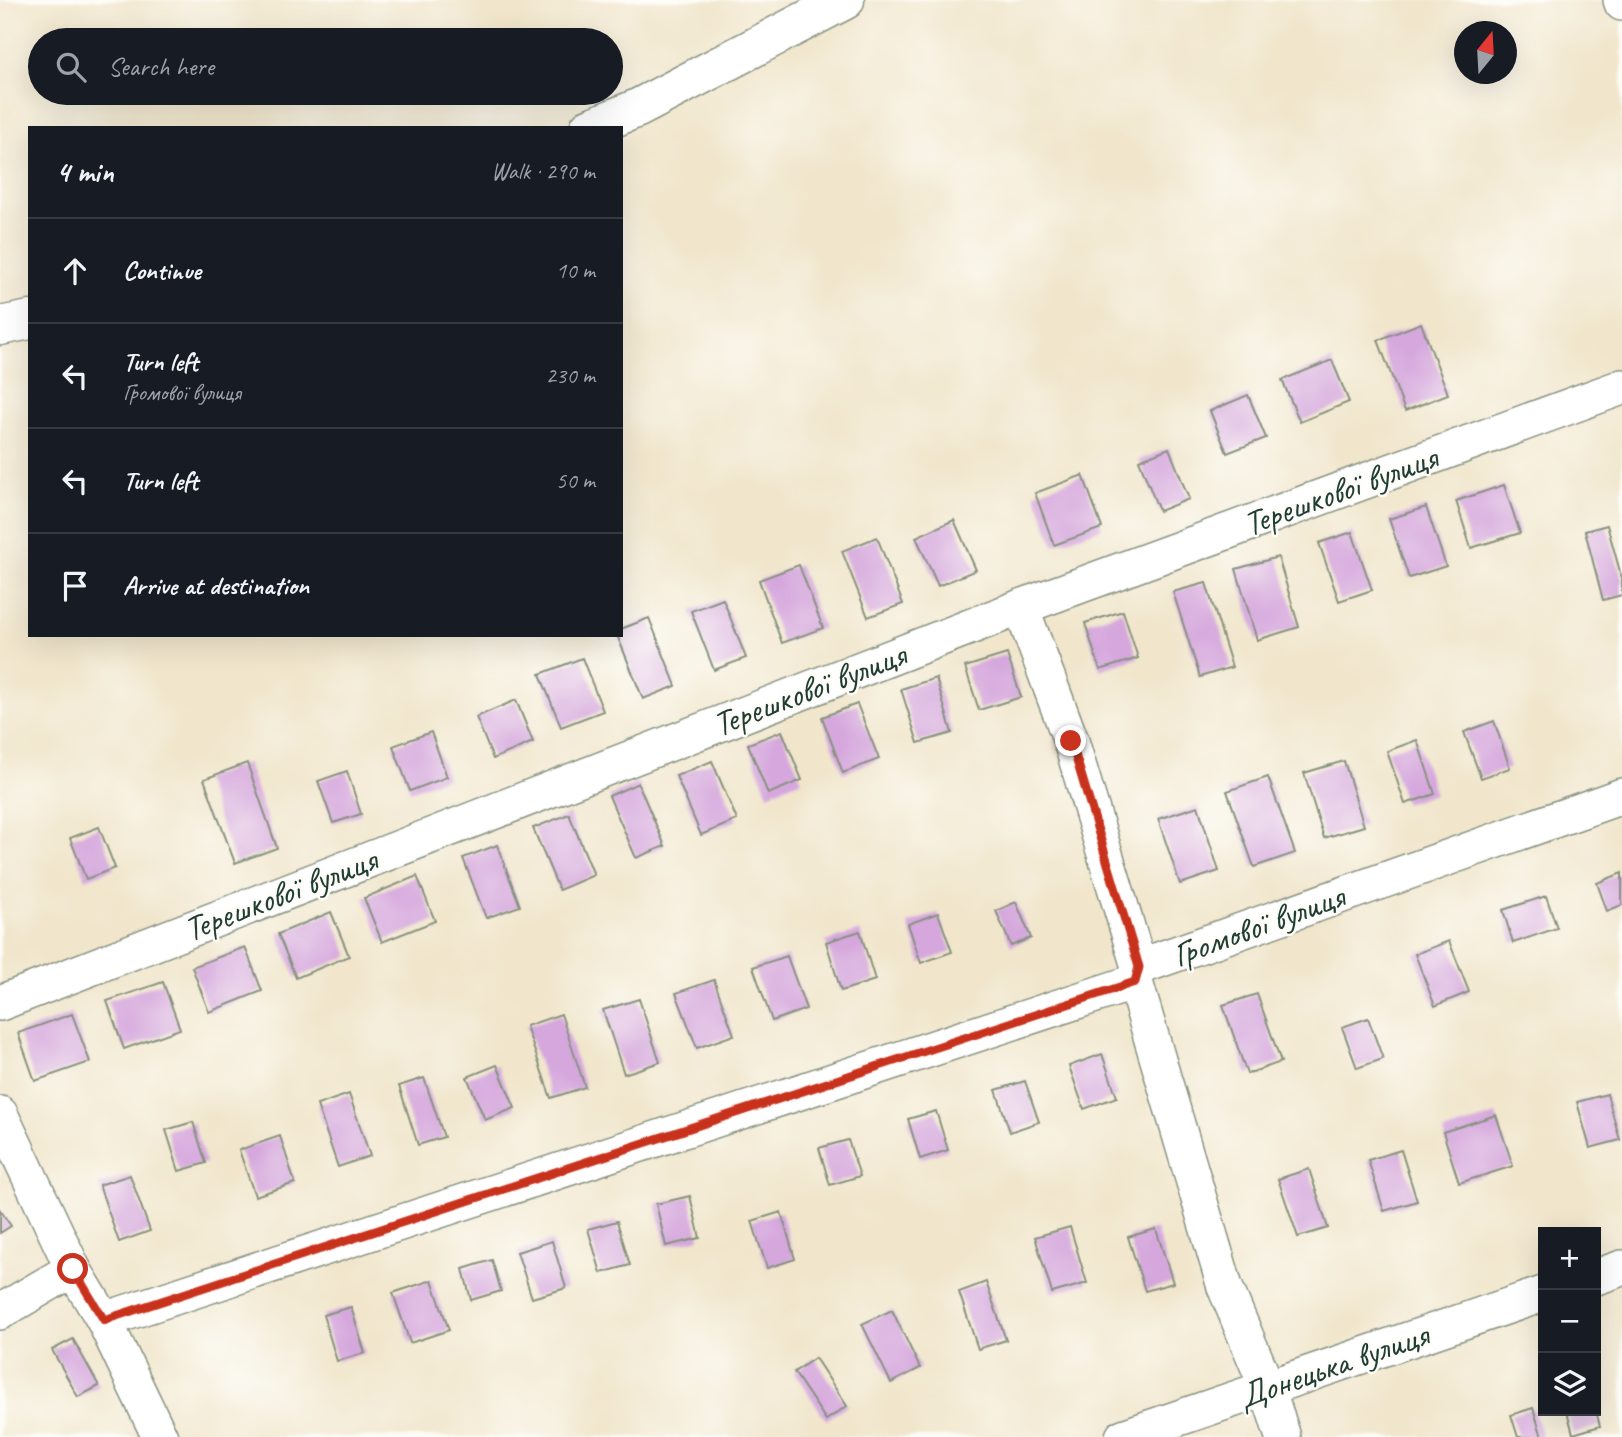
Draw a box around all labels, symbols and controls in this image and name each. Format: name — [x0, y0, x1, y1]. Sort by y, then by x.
north arrow — [1454, 21, 1517, 84]
search box — [28, 28, 623, 105]
icon: search — [52, 48, 90, 86]
text: Search here — [108, 50, 214, 83]
text: 4 min — [56, 153, 113, 191]
text: Walk · 290 m — [491, 157, 595, 186]
icon: ahead — [56, 252, 94, 290]
text: Continue — [123, 254, 201, 287]
text: 10 m — [556, 256, 595, 285]
text: Turn left — [123, 345, 198, 378]
icon: left — [56, 357, 94, 395]
text: 230 m — [546, 361, 595, 390]
text: Громової вулиця — [123, 378, 241, 407]
street label: Терешкової вулиця — [1237, 434, 1446, 546]
icon: left — [56, 462, 94, 500]
text: Turn left — [123, 464, 198, 497]
text: 50 m — [556, 466, 595, 495]
icon: arrive — [56, 567, 94, 605]
text: Arrive at destination — [123, 569, 309, 602]
street label: Терешкової вулиця — [706, 631, 915, 747]
route end — [1055, 725, 1086, 756]
street label: Терешкової вулиця — [177, 836, 386, 952]
street label: Громової вулиця — [1166, 873, 1353, 977]
map controls — [1538, 1227, 1601, 1416]
button: + — [1538, 1227, 1601, 1290]
route start — [57, 1253, 88, 1284]
button: − — [1538, 1290, 1601, 1353]
street label: Донецька вулиця — [1232, 1311, 1437, 1419]
button: layers — [1538, 1353, 1601, 1416]

